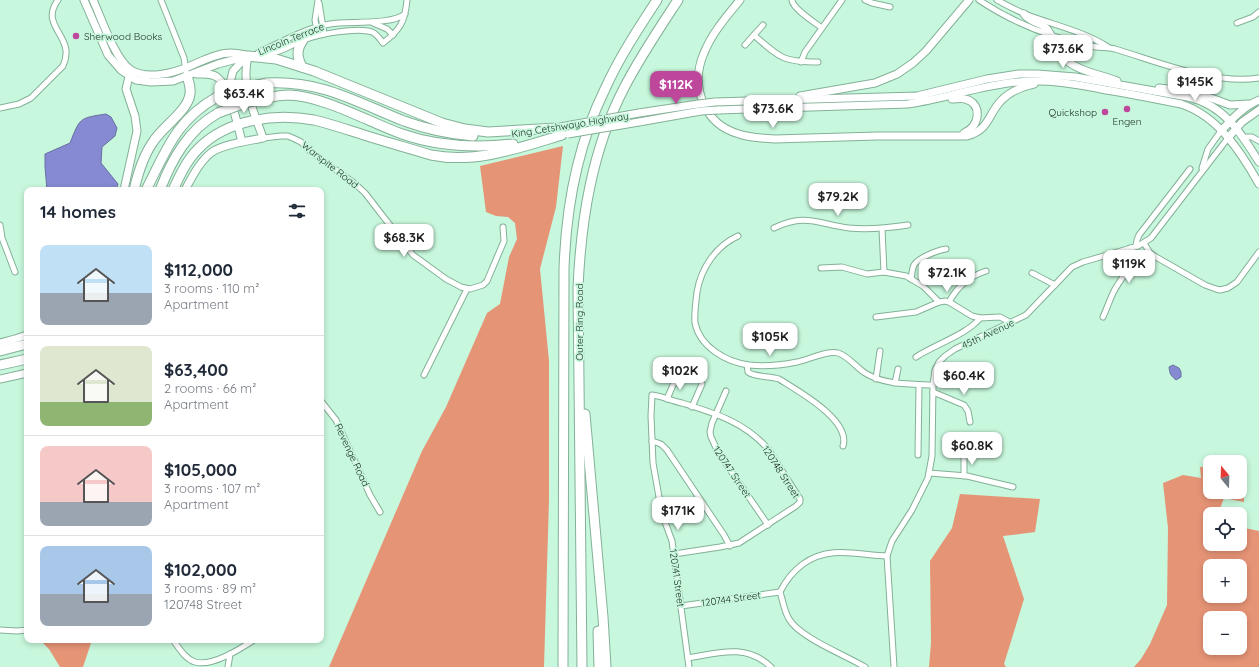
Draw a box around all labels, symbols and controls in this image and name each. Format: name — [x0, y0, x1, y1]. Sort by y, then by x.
street label: Lincoln Terrace — [256, 20, 326, 58]
place label: Sherwood Books — [84, 30, 163, 43]
marker: Sherwood Books — [71, 31, 81, 41]
pin: $73.6K — [1030, 35, 1096, 69]
text: $73.6K — [1043, 40, 1083, 56]
pin: $145K — [1167, 68, 1223, 102]
pin: $112K — [648, 71, 704, 105]
text: $145K — [1177, 73, 1213, 89]
text: $112K — [659, 76, 693, 92]
pin: $63.4K — [211, 80, 277, 114]
text: $63.4K — [224, 85, 264, 101]
pin: $73.6K — [740, 95, 806, 129]
text: $73.6K — [753, 100, 793, 116]
marker: Engen — [1122, 104, 1132, 114]
place label: Quickshop — [1048, 106, 1097, 119]
marker: Quickshop — [1100, 107, 1110, 117]
street label: King Cetshwayo Highway — [511, 109, 629, 141]
place label: Engen — [1113, 115, 1141, 128]
street label: Warspite Road — [299, 139, 361, 191]
pin: $79.2K — [805, 183, 871, 217]
text: $79.2K — [818, 188, 858, 204]
icon: filters — [286, 200, 308, 222]
text: 14 homes — [40, 201, 116, 222]
pin: $68.3K — [371, 224, 437, 258]
text: $68.3K — [384, 229, 424, 245]
pin: $119K — [1101, 250, 1157, 284]
text: $119K — [1112, 255, 1146, 271]
text: $112,000 — [164, 259, 233, 280]
pin: $72.1K — [914, 259, 980, 293]
icon: home — [72, 261, 120, 309]
text: $72.1K — [928, 264, 966, 280]
text: 3 rooms · 110 m² — [164, 280, 259, 296]
street label: Outer Ring Road — [573, 283, 586, 361]
text: Apartment — [164, 296, 229, 312]
street label: 45th Avenue — [960, 316, 1017, 352]
pin: $105K — [742, 323, 798, 357]
text: $105K — [752, 328, 788, 344]
pin: $102K — [652, 357, 708, 391]
text: $63,400 — [164, 359, 228, 380]
icon: home — [72, 362, 120, 410]
text: $102K — [662, 362, 698, 378]
pin: $60.4K — [931, 362, 997, 396]
text: $60.4K — [943, 367, 985, 383]
text: 2 rooms · 66 m² — [164, 380, 256, 396]
text: Apartment — [164, 396, 229, 412]
street label: Revenge Road — [332, 421, 372, 489]
pin: $60.8K — [939, 432, 1005, 466]
text: $60.8K — [951, 437, 993, 453]
street label: 120748 Street — [759, 443, 803, 501]
street label: 120747 Street — [710, 444, 754, 501]
north arrow — [1203, 455, 1247, 499]
map controls — [1203, 455, 1247, 655]
text: $105,000 — [164, 459, 237, 480]
icon: home — [72, 462, 120, 510]
text: 3 rooms · 107 m² — [164, 480, 260, 496]
text: Apartment — [164, 496, 229, 512]
pin: $171K — [650, 497, 706, 531]
text: $171K — [661, 502, 695, 518]
button: locate — [1203, 507, 1247, 551]
street label: 120741 Street — [667, 548, 688, 608]
text: $102,000 — [164, 559, 237, 580]
button: + — [1203, 559, 1247, 603]
icon: home — [72, 562, 120, 610]
text: 3 rooms · 89 m² — [164, 580, 256, 596]
street label: 120744 Street — [700, 588, 762, 610]
text: 120748 Street — [164, 596, 242, 612]
button: − — [1203, 611, 1247, 655]

